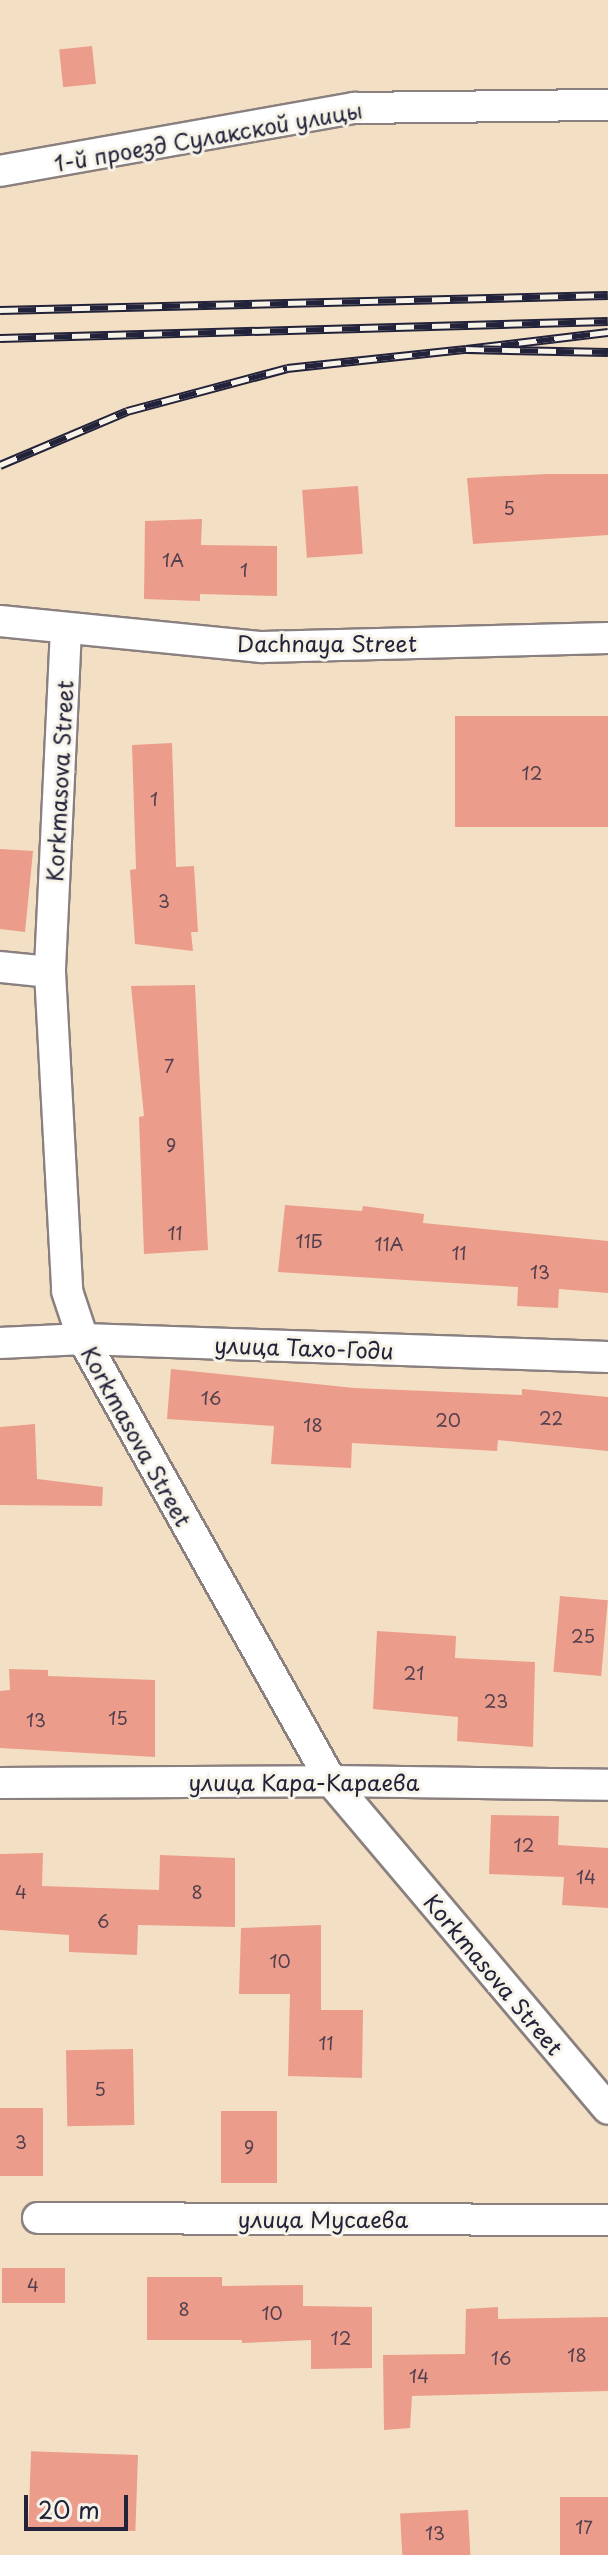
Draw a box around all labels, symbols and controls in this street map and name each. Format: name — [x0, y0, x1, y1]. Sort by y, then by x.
street label: 1-й проезд Сулакской улицы — [51, 96, 365, 176]
house number: 5 — [503, 497, 515, 519]
house number: 1А — [162, 549, 184, 571]
house number: 1 — [240, 559, 248, 581]
street label: Dachnaya Street — [237, 630, 417, 656]
street label: Korkmasova Street — [41, 679, 77, 883]
house number: 12 — [522, 762, 542, 784]
house number: 1 — [150, 788, 158, 810]
house number: 3 — [158, 890, 170, 912]
house number: 7 — [164, 1055, 174, 1077]
house number: 9 — [166, 1134, 176, 1156]
house number: 11 — [167, 1222, 183, 1244]
house number: 11Б — [296, 1230, 322, 1252]
house number: 11А — [375, 1233, 403, 1255]
house number: 11 — [451, 1242, 467, 1264]
house number: 13 — [530, 1261, 550, 1283]
street label: улица Тахо-Годи — [213, 1331, 395, 1363]
street label: Korkmasova Street — [76, 1341, 198, 1531]
house number: 16 — [201, 1387, 221, 1409]
house number: 22 — [539, 1407, 563, 1429]
house number: 20 — [435, 1409, 461, 1431]
house number: 18 — [303, 1414, 323, 1436]
house number: 25 — [571, 1625, 595, 1647]
house number: 21 — [404, 1662, 424, 1684]
house number: 23 — [484, 1690, 508, 1712]
house number: 15 — [108, 1707, 128, 1729]
house number: 13 — [26, 1709, 46, 1731]
street label: улица Кара-Караева — [188, 1769, 420, 1795]
house number: 12 — [514, 1834, 534, 1856]
house number: 14 — [576, 1866, 596, 1888]
house number: 4 — [15, 1881, 27, 1903]
house number: 8 — [191, 1881, 203, 1903]
street label: Korkmasova Street — [419, 1888, 569, 2060]
house number: 6 — [97, 1910, 109, 1932]
house number: 10 — [269, 1950, 291, 1972]
house number: 11 — [318, 2032, 334, 2054]
house number: 5 — [94, 2078, 106, 2100]
house number: 3 — [15, 2131, 27, 2153]
house number: 9 — [244, 2136, 254, 2158]
street label: улица Мусаева — [237, 2206, 409, 2232]
house number: 4 — [27, 2274, 39, 2296]
house number: 8 — [178, 2298, 190, 2320]
house number: 10 — [261, 2302, 283, 2324]
house number: 12 — [331, 2327, 351, 2349]
house number: 18 — [567, 2344, 587, 2366]
house number: 16 — [491, 2347, 511, 2369]
house number: 14 — [409, 2365, 429, 2387]
scale bar — [28, 2479, 132, 2529]
text: 20 m — [38, 2491, 100, 2527]
house number: 17 — [575, 2516, 593, 2538]
house number: 13 — [425, 2522, 445, 2544]

